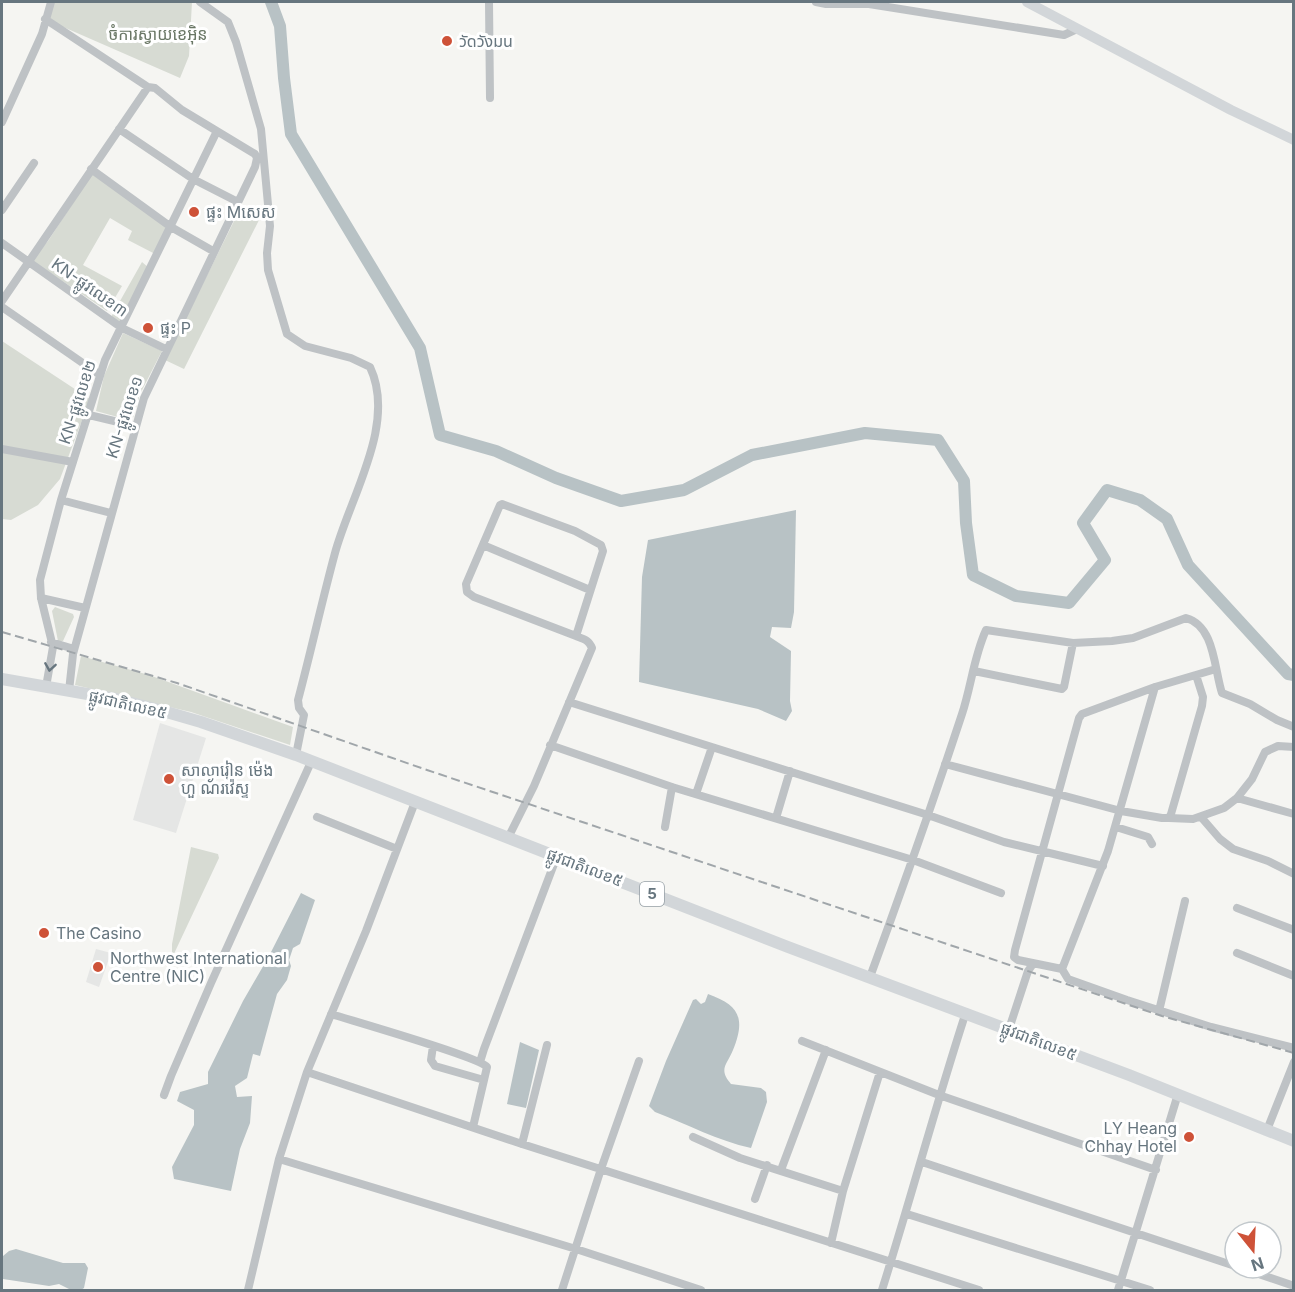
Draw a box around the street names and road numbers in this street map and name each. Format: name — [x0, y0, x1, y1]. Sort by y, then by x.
street label: KN-ផ្លូវលេខ៣ — [45, 253, 132, 325]
street label: KN-ផ្លូវលេខ២ — [54, 357, 104, 448]
street label: KN-ផ្លូវលេខ១ — [101, 373, 151, 462]
street label: ផ្លូវជាតិលេខ៥ — [86, 685, 169, 727]
street label: ផ្លូវជាតិលេខ៥ — [542, 843, 626, 895]
road number: 5 — [640, 882, 664, 906]
street label: ផ្លូវជាតិលេខ៥ — [996, 1017, 1080, 1069]

